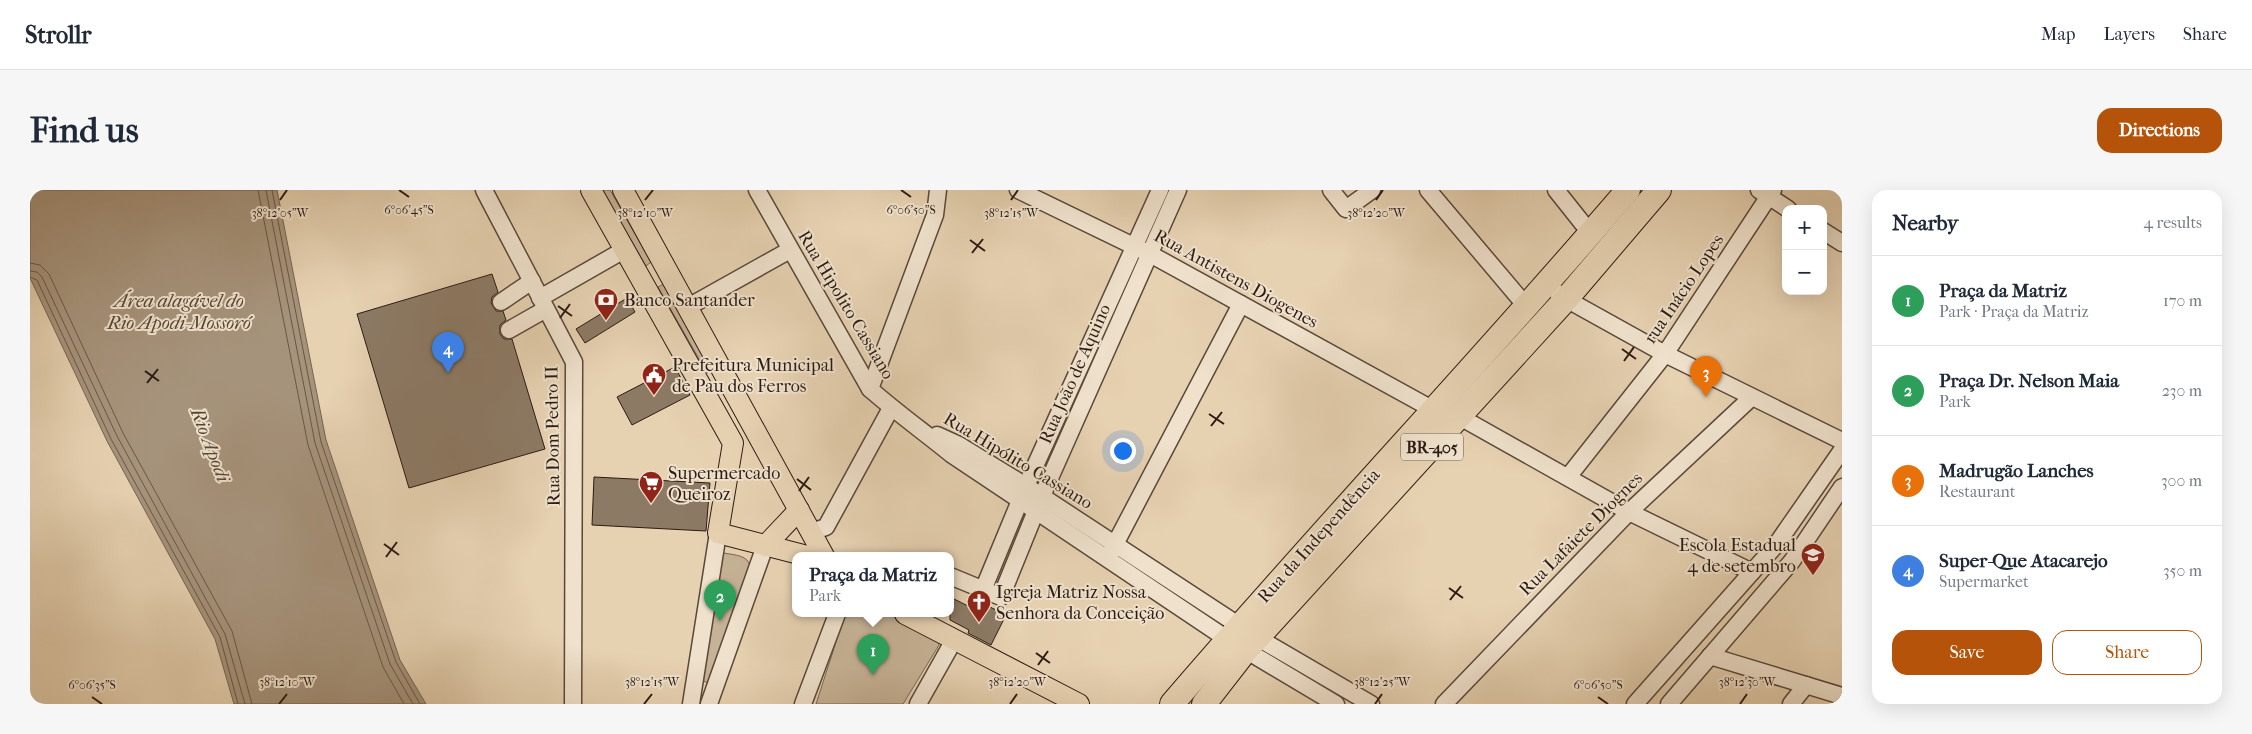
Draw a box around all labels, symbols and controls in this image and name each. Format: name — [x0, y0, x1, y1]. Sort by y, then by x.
text: Strollr — [25, 21, 92, 49]
text: Map — [2041, 24, 2075, 45]
text: Layers — [2103, 24, 2155, 45]
text: Share — [2183, 24, 2227, 45]
button: Directions — [2097, 108, 2222, 153]
text: Find us — [30, 110, 139, 151]
text: 6°06'45"S — [384, 203, 434, 217]
text: 6°06'50"S — [886, 203, 936, 217]
map controls — [1782, 205, 1827, 295]
button: + — [1782, 205, 1827, 250]
text: 38°12'05"W — [252, 206, 310, 220]
text: 38°12'10"W — [617, 206, 674, 220]
text: 38°12'15"W — [984, 206, 1039, 220]
text: 38°12'20"W — [1347, 206, 1406, 220]
text: Nearby — [1892, 211, 1958, 235]
text: 4 results — [2144, 213, 2202, 232]
street label: Rua Antistens Diogenes — [1150, 225, 1322, 333]
street label: Rua Hipolito Cassiano — [793, 227, 899, 383]
street label: rua Inácio Lopes — [1640, 230, 1729, 348]
button: − — [1782, 250, 1827, 295]
text: Praça da Matriz — [1939, 280, 2067, 302]
bank icon: Banco Santander — [593, 287, 619, 321]
water label: Área alagável do Rio Apodi-Mossoró — [105, 289, 254, 334]
place label: Banco Santander — [624, 290, 755, 311]
text: 1 — [1905, 291, 1911, 310]
text: 170 m — [2163, 291, 2202, 310]
street label: Rua João de Aquino — [1035, 301, 1115, 447]
text: Park · Praça da Matriz — [1939, 302, 2089, 321]
pin: 4 — [432, 332, 464, 373]
place label: Prefeitura Municipal de Pau dos Ferros — [672, 355, 834, 397]
pin: 3 — [1690, 356, 1722, 397]
public building icon: Prefeitura Municipal de Pau dos Ferros — [641, 362, 667, 396]
street label: Rua Dom Pedro II — [541, 366, 565, 506]
text: Praça Dr. Nelson Maia — [1939, 370, 2119, 392]
text: 2 — [1904, 381, 1912, 400]
text: 230 m — [2162, 381, 2202, 400]
text: Park — [1939, 392, 1971, 411]
water label: Rio Apodi — [185, 403, 235, 487]
street label: Rua Hipólito Cassiano — [940, 408, 1096, 514]
road number: BR-405 — [1401, 433, 1463, 460]
your location — [1110, 438, 1136, 464]
text: Madrugão Lanches — [1939, 460, 2094, 482]
place label: Supermercado Queiroz — [668, 463, 780, 505]
street label: Rua da Independência — [1253, 464, 1385, 607]
street label: Rua Lafaiete Diognes — [1515, 468, 1647, 600]
supermarket icon: Supermercado Queiroz — [638, 470, 664, 504]
text: 3 — [1905, 471, 1911, 490]
text: 300 m — [2161, 471, 2202, 490]
text: Restaurant — [1939, 482, 2015, 501]
place label: Escola Estadual 4 de setembro — [1679, 535, 1796, 577]
school or university icon: Escola Estadual 4 de setembro — [1800, 542, 1826, 576]
text: Super-Que Atacarejo — [1939, 550, 2108, 572]
popup — [792, 552, 954, 617]
text: 4 — [1903, 561, 1913, 580]
text: 350 m — [2163, 561, 2202, 580]
text: Praça da Matriz — [809, 564, 937, 586]
text: Supermarket — [1939, 572, 2029, 591]
pin: 2 — [704, 580, 736, 621]
place label: Igreja Matriz Nossa Senhora da Conceição — [996, 582, 1164, 624]
text: Park — [809, 586, 841, 605]
church icon: Igreja Matriz Nossa Senhora da Conceição — [966, 589, 992, 623]
button: Save — [1892, 630, 2042, 675]
button: Share — [2052, 630, 2202, 675]
pin: 1 — [857, 634, 889, 675]
text: 38°12'10"W — [259, 675, 316, 689]
text: 38°12'15"W — [625, 675, 680, 689]
text: 38°12'20"W — [988, 675, 1047, 689]
text: 38°12'25"W — [1354, 675, 1411, 689]
text: 38°12'30"W — [1719, 675, 1776, 689]
text: 6°06'35"S — [68, 678, 116, 692]
text: 6°06'50"S — [1573, 678, 1623, 692]

